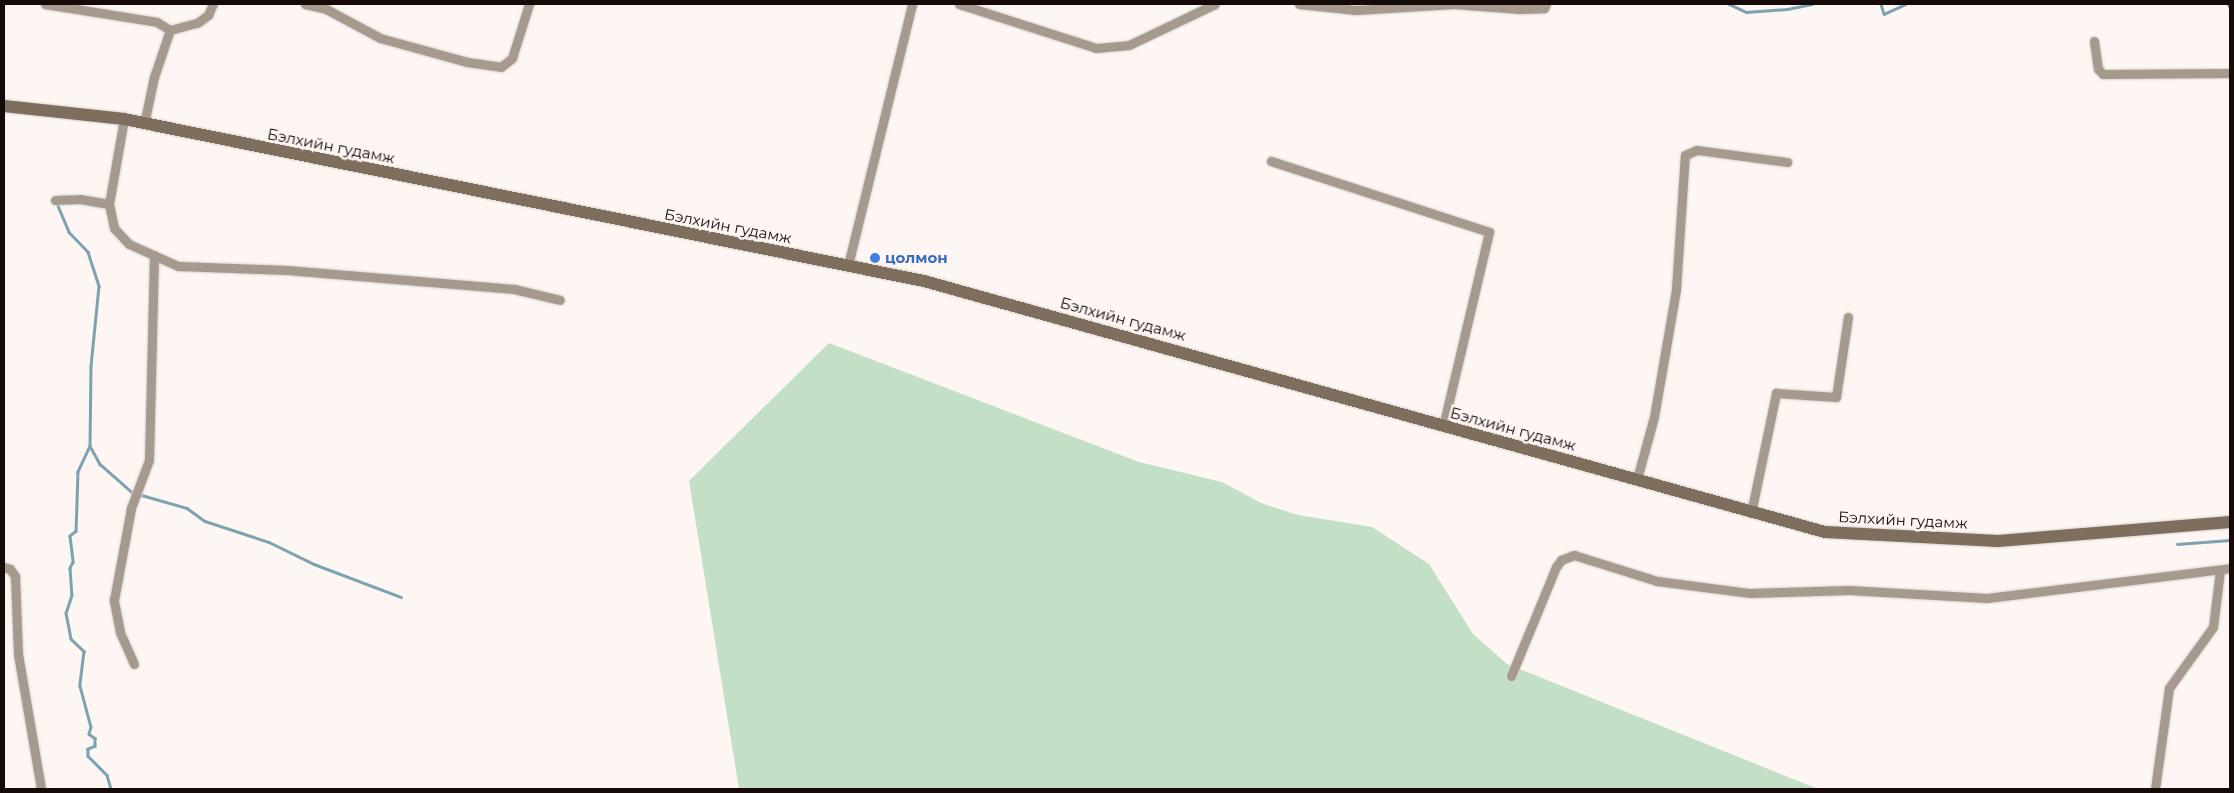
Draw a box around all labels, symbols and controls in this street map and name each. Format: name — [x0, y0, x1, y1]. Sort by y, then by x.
street label: Бэлхийн гудамж — [266, 125, 396, 167]
street label: Бэлхийн гудамж — [663, 205, 793, 247]
place label: цолмон — [885, 249, 948, 267]
marker: цолмон — [869, 252, 881, 264]
street label: Бэлхийн гудамж — [1058, 294, 1188, 344]
street label: Бэлхийн гудамж — [1448, 404, 1578, 454]
street label: Бэлхийн гудамж — [1838, 508, 1968, 532]

